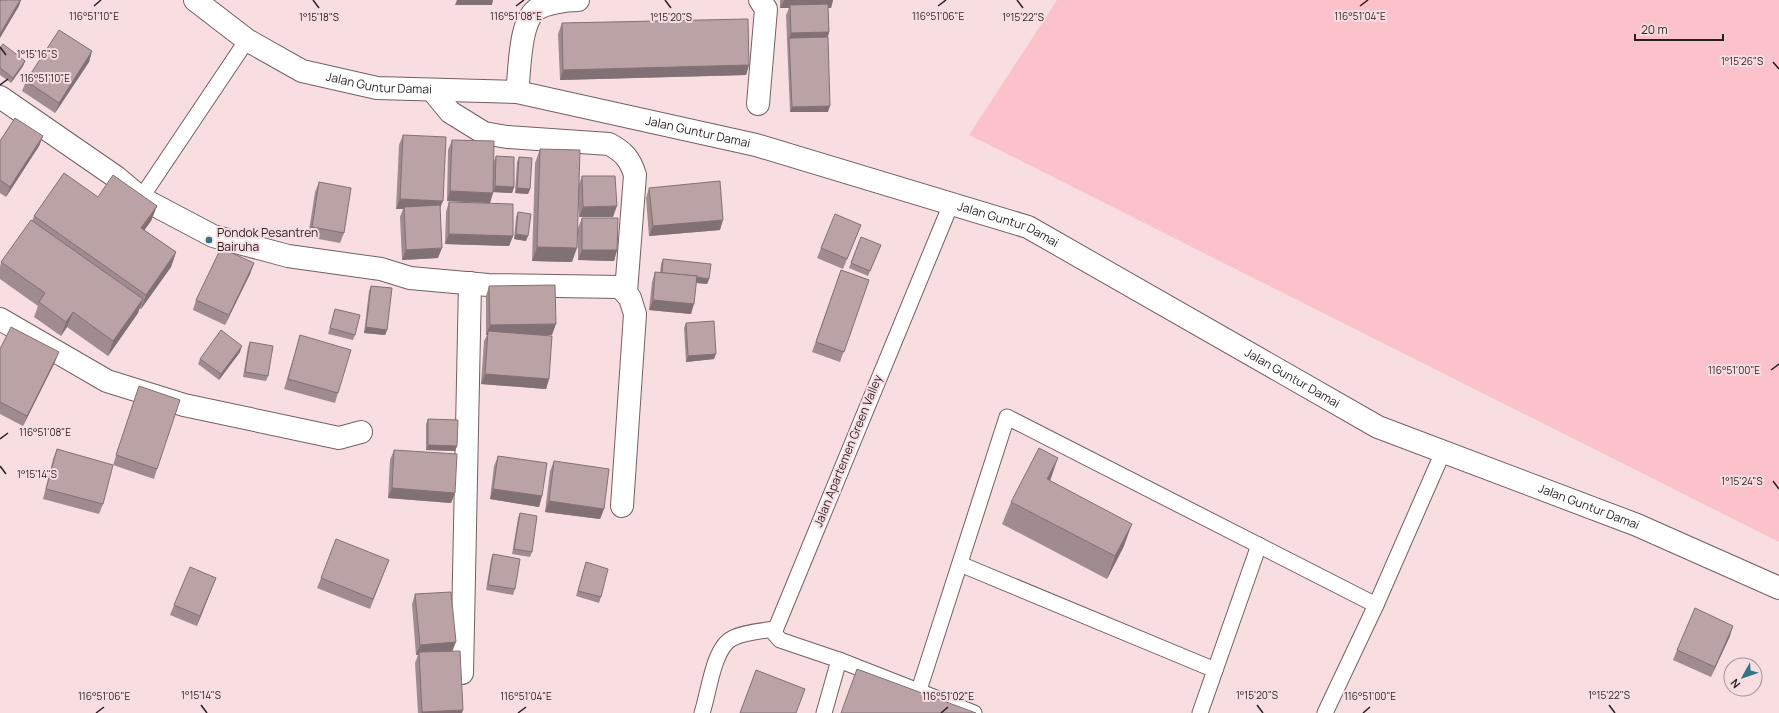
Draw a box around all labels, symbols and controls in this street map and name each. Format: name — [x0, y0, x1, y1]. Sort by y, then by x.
text: 116°51'10"E — [69, 9, 119, 23]
text: 116°51'08"E — [490, 9, 542, 23]
text: 116°51'06"E — [912, 9, 964, 23]
text: 116°51'04"E — [1334, 9, 1386, 23]
text: 1°15'18"S — [299, 10, 339, 24]
text: 1°15'20"S — [650, 10, 692, 24]
text: 1°15'22"S — [1002, 10, 1044, 24]
scale bar — [1635, 16, 1723, 42]
text: 20 m — [1641, 21, 1668, 38]
text: 1°15'16"S — [17, 47, 57, 61]
text: 1°15'26"S — [1721, 54, 1763, 68]
street label: Jalan Guntur Damai — [324, 68, 432, 98]
text: 116°51'10"E — [20, 71, 70, 85]
street label: Jalan Guntur Damai — [644, 112, 752, 152]
street label: Jalan Guntur Damai — [956, 197, 1062, 251]
place label: Pondok Pesantren Bairuha — [217, 224, 318, 255]
marker: Pondok Pesantren Bairuha — [204, 235, 214, 245]
street label: Jalan Guntur Damai — [1242, 344, 1343, 412]
text: 116°51'00"E — [1708, 363, 1760, 377]
street label: Jalan Apartemen Green Valley — [809, 371, 886, 530]
text: 116°51'08"E — [19, 425, 71, 439]
text: 1°15'14"S — [17, 467, 57, 481]
text: 1°15'24"S — [1721, 474, 1763, 488]
street label: Jalan Guntur Damai — [1536, 479, 1642, 533]
north arrow — [1723, 657, 1763, 697]
text: N — [1727, 676, 1743, 692]
text: 1°15'14"S — [181, 688, 221, 702]
text: 1°15'20"S — [1236, 688, 1278, 702]
text: 1°15'22"S — [1588, 688, 1630, 702]
text: 116°51'06"E — [78, 689, 130, 703]
text: 116°51'04"E — [500, 689, 552, 703]
text: 116°51'02"E — [922, 689, 974, 703]
text: 116°51'00"E — [1344, 689, 1396, 703]

